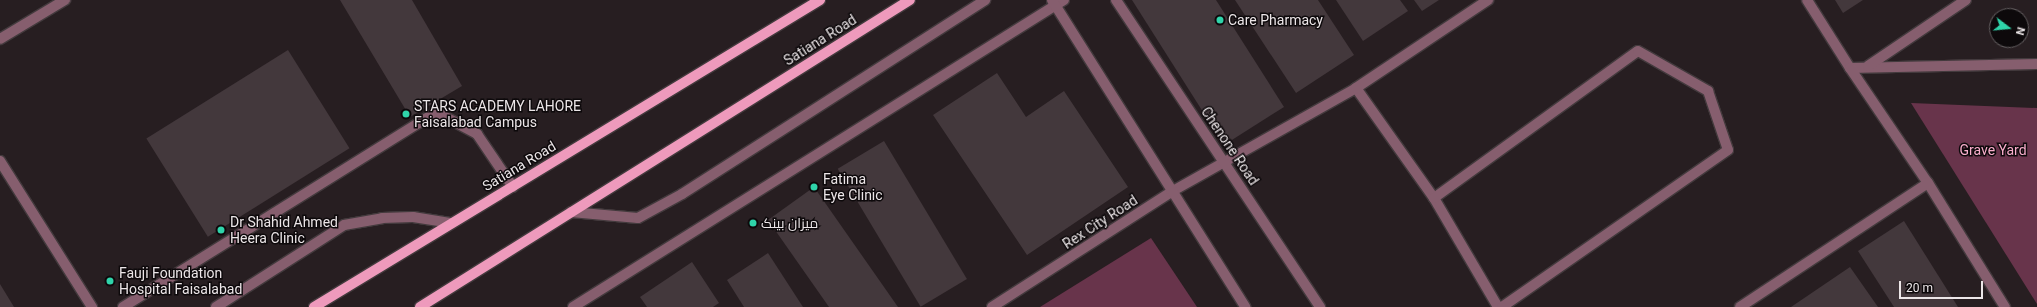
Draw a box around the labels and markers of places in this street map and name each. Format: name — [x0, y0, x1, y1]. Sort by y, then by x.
place label: Care Pharmacy — [1228, 12, 1323, 28]
marker: Care Pharmacy — [1215, 15, 1225, 25]
place label: STARS ACADEMY LAHORE Faisalabad Campus — [414, 98, 581, 130]
marker: STARS ACADEMY LAHORE Faisalabad Campus — [401, 109, 411, 119]
place label: Fatima Eye Clinic — [823, 171, 883, 204]
marker: Fatima Eye Clinic — [808, 181, 820, 193]
place label: Dr Shahid Ahmed Heera Clinic — [230, 214, 338, 246]
place label: میزان بینک — [761, 215, 818, 231]
marker: میزان بینک — [748, 218, 758, 228]
marker: Dr Shahid Ahmed Heera Clinic — [215, 224, 227, 236]
place label: Fauji Foundation Hospital Faisalabad — [119, 265, 242, 298]
marker: Fauji Foundation Hospital Faisalabad — [104, 275, 116, 287]

